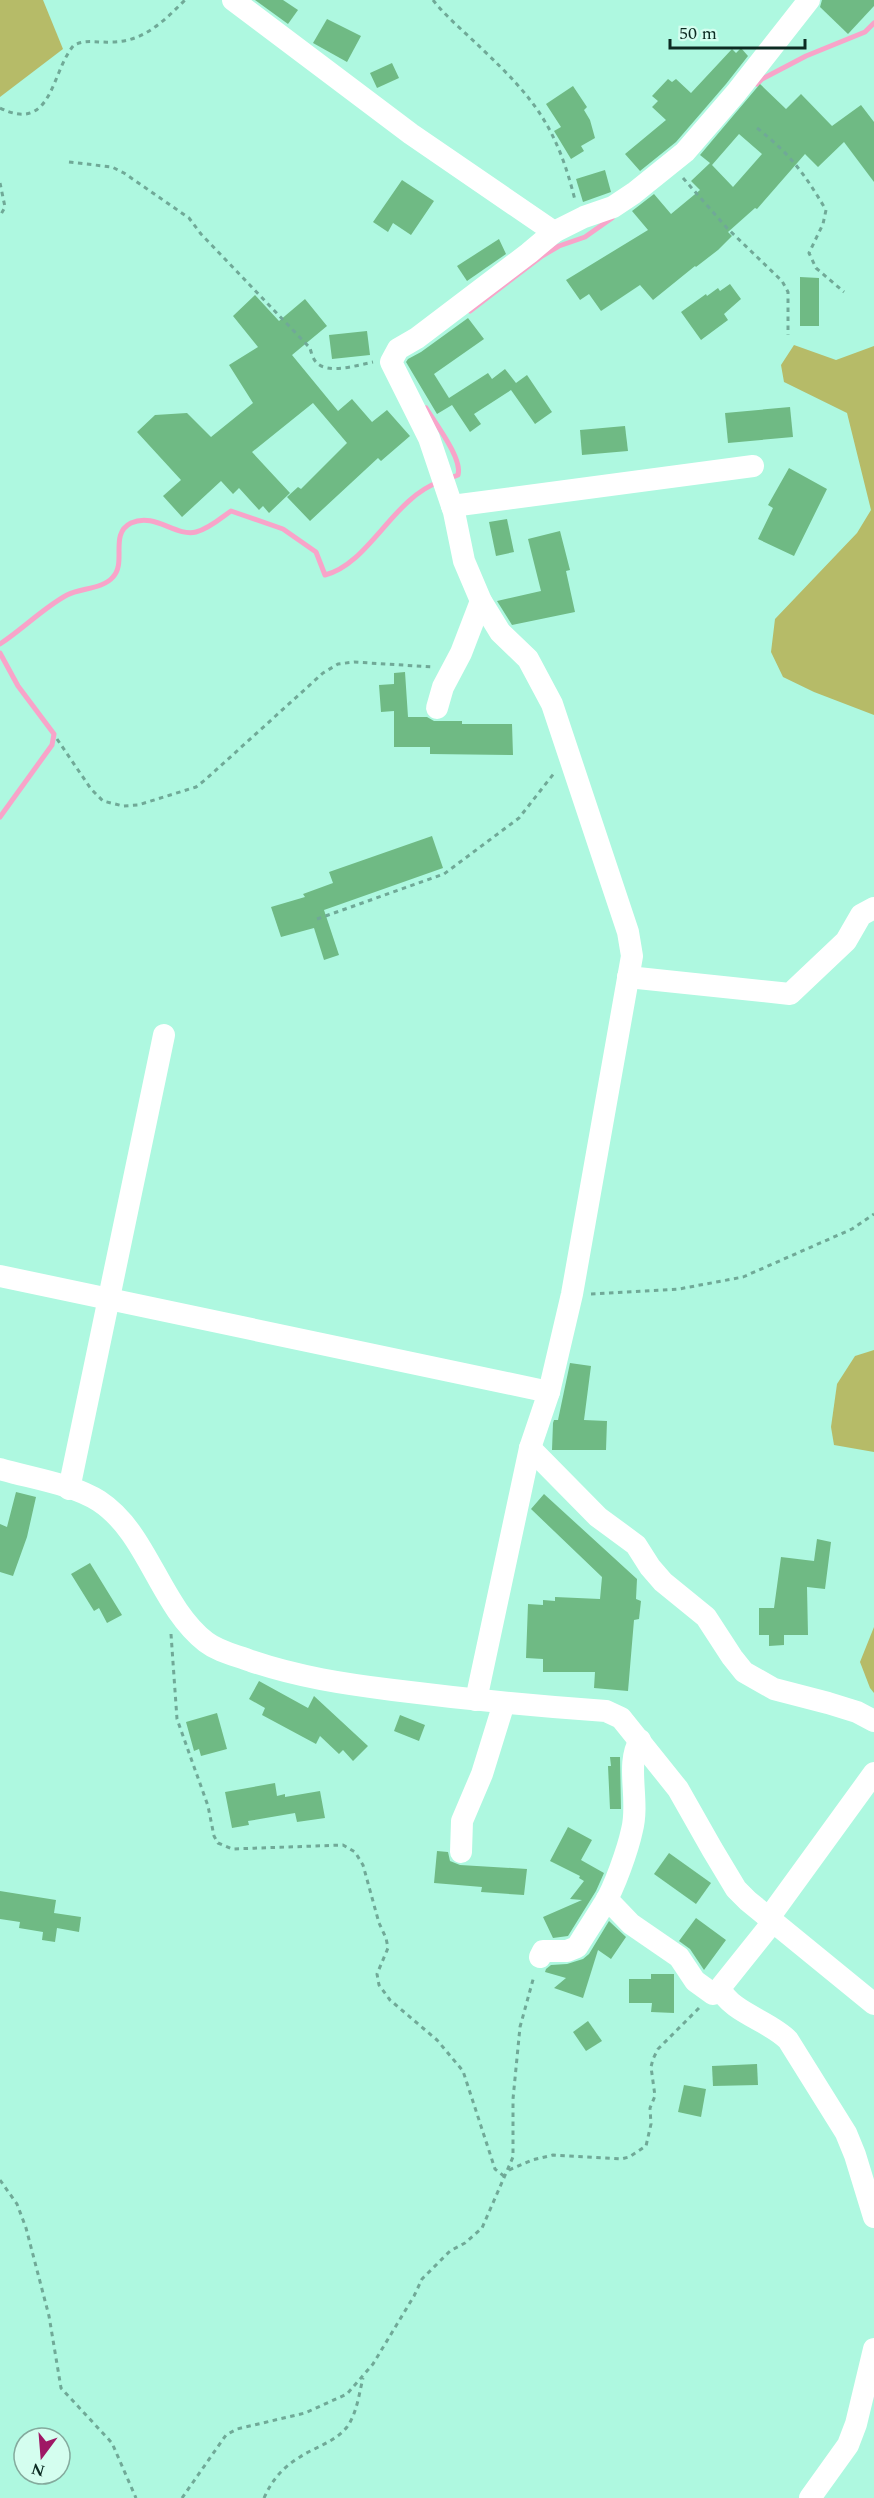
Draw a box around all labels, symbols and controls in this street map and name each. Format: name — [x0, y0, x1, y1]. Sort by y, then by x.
scale bar — [670, 12, 805, 50]
text: 50 m — [679, 20, 717, 47]
north arrow — [12, 2426, 72, 2486]
text: N — [29, 2456, 48, 2483]

